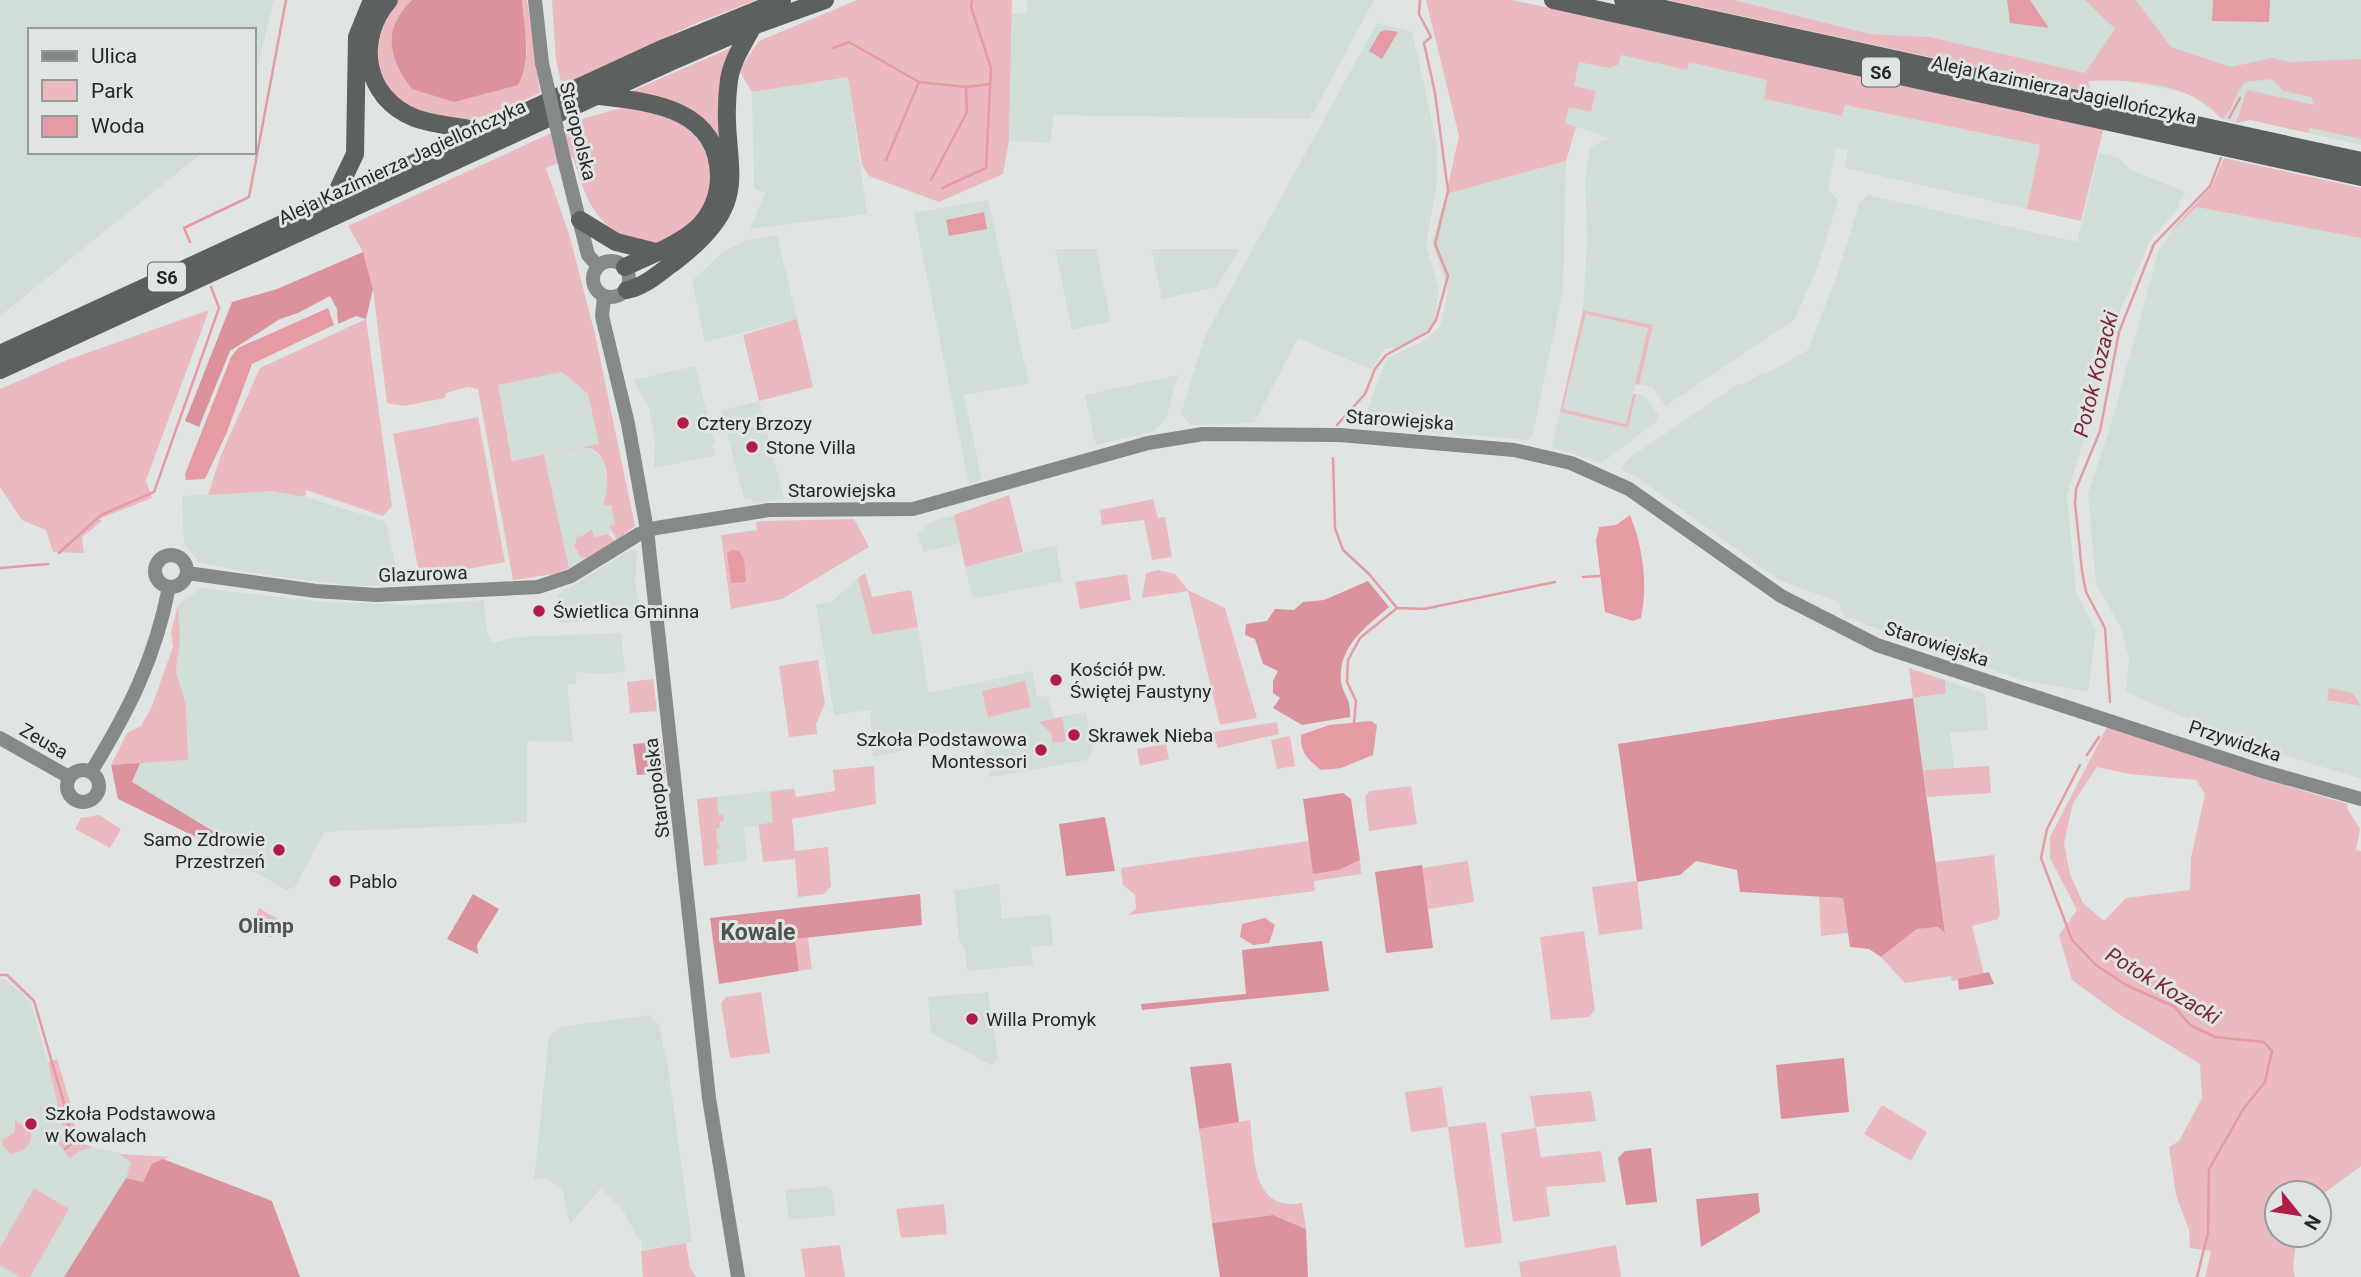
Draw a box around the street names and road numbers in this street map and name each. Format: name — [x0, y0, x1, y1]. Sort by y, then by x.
street label: Aleja Kazimierza Jagiellończyka — [1929, 51, 2199, 129]
road number: S6 — [1862, 58, 1900, 86]
street label: Staropolska — [555, 79, 601, 183]
street label: Aleja Kazimierza Jagiellończyka — [275, 94, 529, 230]
road number: S6 — [148, 262, 186, 292]
street label: Starowiejska — [1345, 405, 1455, 435]
street label: Starowiejska — [788, 479, 896, 502]
street label: Glazurowa — [378, 561, 468, 587]
street label: Starowiejska — [1882, 616, 1992, 672]
street label: Przywidzka — [2186, 715, 2284, 767]
street label: Zeusa — [16, 718, 72, 764]
street label: Staropolska — [639, 737, 675, 839]

